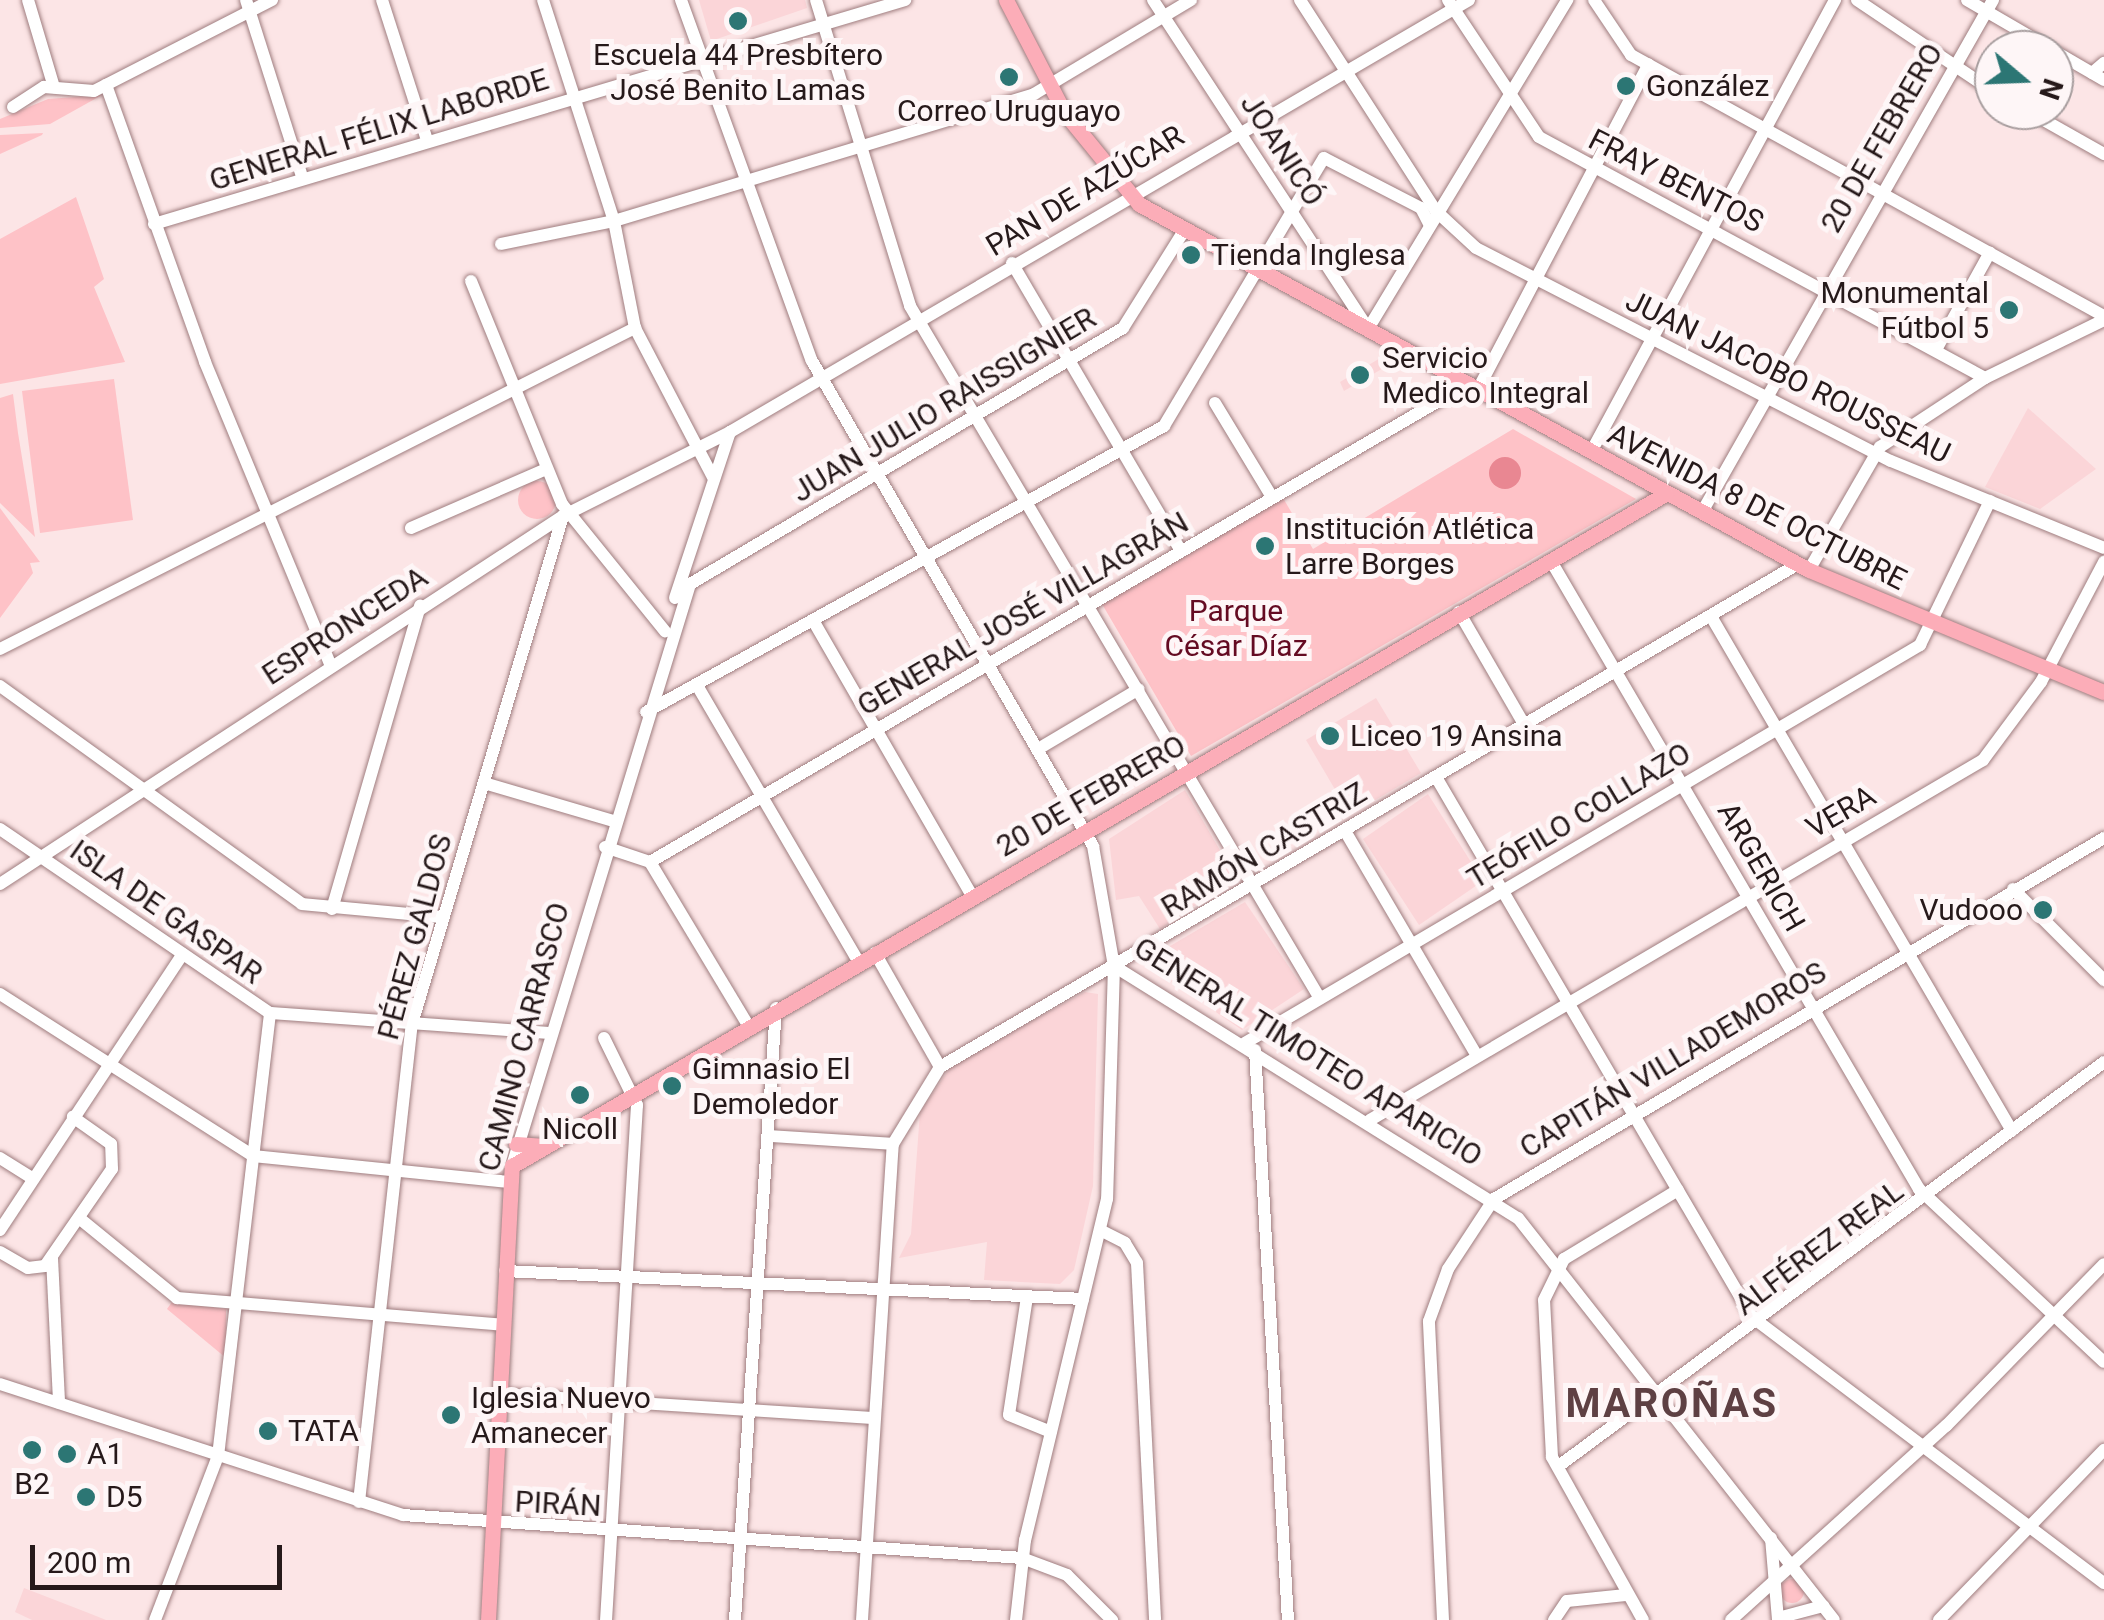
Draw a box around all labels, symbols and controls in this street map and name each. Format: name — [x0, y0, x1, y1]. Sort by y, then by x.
marker: Escuela 44 Presbítero José Benito Lamas — [727, 10, 749, 32]
north arrow — [1974, 30, 2074, 130]
place label: Escuela 44 Presbítero José Benito Lamas — [593, 37, 883, 108]
street label: 20 DE FEBRERO — [1813, 37, 1951, 239]
street label: GENERAL FÉLIX LABORDE — [205, 61, 553, 199]
marker: Correo Uruguayo — [998, 66, 1020, 88]
place label: González — [1646, 68, 1769, 104]
marker: González — [1615, 75, 1637, 97]
text: N — [2032, 75, 2070, 104]
street label: JOANICÓ — [1233, 87, 1331, 213]
place label: Correo Uruguayo — [897, 93, 1121, 129]
street label: PAN DE AZÚCAR — [980, 118, 1190, 264]
street label: FRAY BENTOS — [1583, 122, 1769, 240]
place label: Tienda Inglesa — [1211, 237, 1406, 273]
marker: Tienda Inglesa — [1180, 244, 1202, 266]
place label: Monumental Fútbol 5 — [1820, 275, 1989, 346]
street label: JUAN JACOBO ROUSSEAU — [1620, 283, 1956, 471]
marker: Monumental Fútbol 5 — [1998, 299, 2020, 321]
street label: JUAN JULIO RAISSIGNIER — [786, 300, 1102, 510]
place label: Servicio Medico Integral — [1382, 340, 1589, 410]
marker: Servicio Medico Integral — [1347, 362, 1373, 388]
street label: AVENIDA 8 DE OCTUBRE — [1602, 416, 1912, 598]
street label: GENERAL JOSÉ VILLAGRÁN — [851, 504, 1195, 724]
place label: Institución Atlética Larre Borges — [1285, 511, 1534, 582]
marker: Institución Atlética Larre Borges — [1254, 535, 1276, 557]
street label: ESPRONCEDA — [256, 559, 434, 693]
park label: Parque César Díaz — [1164, 593, 1308, 664]
place label: Liceo 19 Ansina — [1350, 718, 1563, 754]
marker: Liceo 19 Ansina — [1319, 725, 1341, 747]
street label: 20 DE FEBRERO — [990, 727, 1192, 865]
street label: TEÓFILO COLLAZO — [1461, 735, 1697, 897]
street label: RAMÓN CASTRIZ — [1155, 775, 1373, 925]
street label: VERA — [1800, 778, 1882, 846]
street label: ARGERICH — [1710, 796, 1812, 938]
street label: PÉREZ GALDOS — [370, 830, 460, 1044]
street label: ISLA DE GASPAR — [63, 832, 269, 992]
place label: Vudooo — [1920, 892, 2023, 928]
street label: CAMINO CARRASCO — [471, 899, 577, 1175]
marker: Vudooo — [2032, 899, 2054, 921]
street label: GENERAL TIMOTEO APARICIO — [1127, 930, 1489, 1174]
street label: CAPITÁN VILLADEMOROS — [1513, 954, 1833, 1166]
place label: Gimnasio El Demoledor — [692, 1051, 851, 1122]
marker: Gimnasio El Demoledor — [661, 1075, 683, 1097]
marker: Nicoll — [569, 1084, 591, 1106]
place label: Nicoll — [542, 1111, 618, 1147]
street label: ALFÉREZ REAL — [1728, 1173, 1910, 1323]
place label: Iglesia Nuevo Amanecer — [471, 1380, 651, 1450]
district label: MAROÑAS — [1565, 1380, 1779, 1428]
marker: Iglesia Nuevo Amanecer — [440, 1404, 462, 1426]
place label: TATA — [288, 1413, 359, 1449]
marker: TATA — [257, 1420, 279, 1442]
place label: A1 — [87, 1436, 123, 1472]
marker: B2 — [21, 1439, 43, 1461]
marker: A1 — [56, 1443, 78, 1465]
place label: B2 — [14, 1466, 50, 1502]
place label: D5 — [106, 1479, 143, 1515]
street label: PIRÁN — [514, 1484, 602, 1524]
marker: D5 — [75, 1486, 97, 1508]
scale bar — [35, 1525, 288, 1587]
text: 200 m — [47, 1545, 131, 1580]

